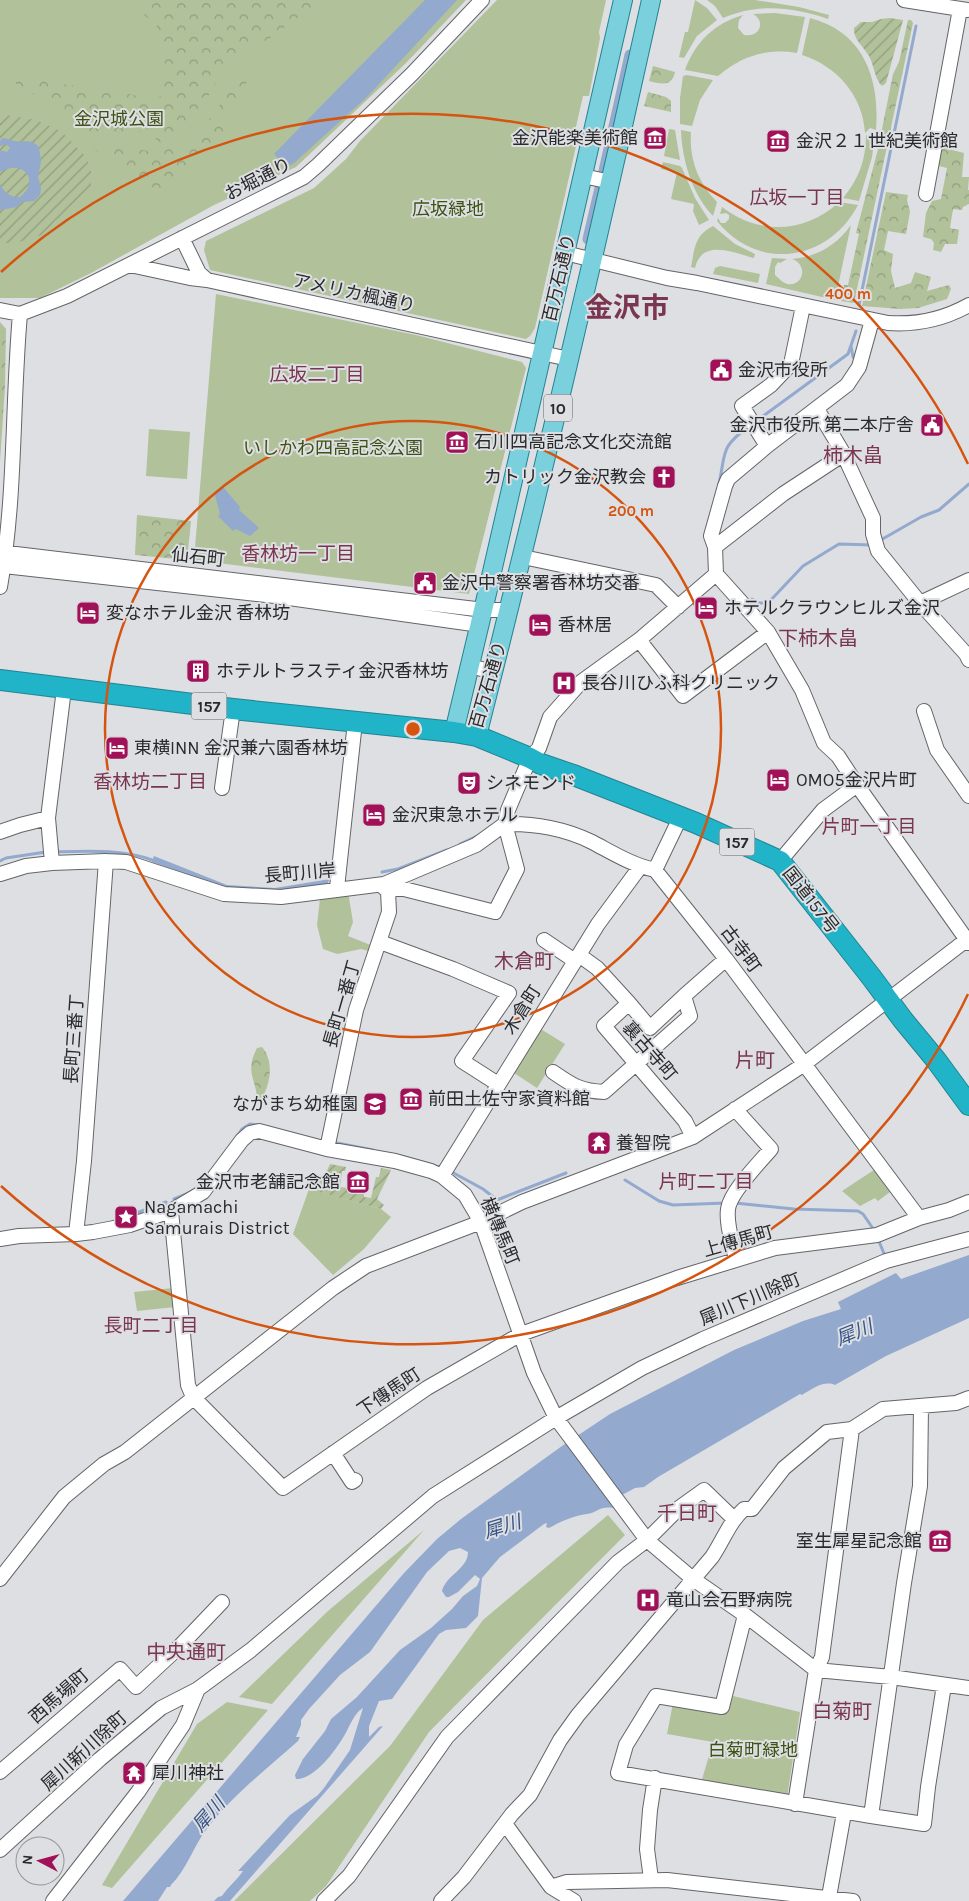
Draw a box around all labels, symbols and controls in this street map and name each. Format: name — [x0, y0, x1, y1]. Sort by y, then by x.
park label: 金沢城公園 — [74, 108, 164, 130]
museum icon: 金沢能楽美術館 — [642, 125, 668, 151]
place label: 金沢能楽美術館 — [512, 127, 638, 149]
museum icon: 金沢２１世紀美術館 — [765, 128, 791, 154]
place label: 金沢２１世紀美術館 — [796, 130, 958, 152]
street label: お堀通り — [221, 153, 295, 205]
district label: 広坂一丁目 — [749, 187, 845, 209]
park label: 広坂緑地 — [412, 198, 484, 220]
street label: 百万石通り — [538, 232, 580, 324]
street label: アメリカ楓通り — [291, 269, 417, 317]
text: 400 m — [825, 285, 871, 303]
district label: 金沢市 — [585, 291, 669, 324]
public building icon: 金沢市役所 — [708, 357, 734, 383]
place label: 金沢市役所 — [738, 359, 828, 381]
district label: 広坂二丁目 — [269, 364, 365, 386]
road number: 10 — [544, 394, 572, 422]
public building icon: 金沢市役所 第二本庁舎 — [919, 412, 945, 438]
place label: 金沢市役所 第二本庁舎 — [730, 414, 914, 436]
museum icon: 石川四高記念文化交流館 — [444, 429, 470, 455]
place label: 石川四高記念文化交流館 — [474, 431, 672, 453]
park label: いしかわ四高記念公園 — [243, 437, 423, 459]
district label: 柿木畠 — [823, 444, 883, 467]
church icon: カトリック金沢教会 — [651, 464, 677, 490]
place label: カトリック金沢教会 — [484, 466, 646, 488]
text: 200 m — [608, 502, 654, 520]
street label: 仙石町 — [170, 543, 226, 571]
district label: 香林坊一丁目 — [241, 543, 355, 565]
public building icon: 金沢中警察署香林坊交番 — [412, 570, 438, 596]
place label: 金沢中警察署香林坊交番 — [442, 572, 640, 594]
hotel icon: ホテルクラウンヒルズ金沢 — [693, 595, 719, 621]
place label: ホテルクラウンヒルズ金沢 — [724, 597, 940, 619]
hotel icon: 変なホテル金沢 香林坊 — [75, 600, 101, 626]
place label: 変なホテル金沢 香林坊 — [106, 602, 290, 624]
hotel icon: 香林居 — [527, 612, 553, 638]
place label: 香林居 — [558, 614, 612, 636]
district label: 下柿木畠 — [778, 627, 858, 650]
street label: 百万石通り — [465, 639, 511, 731]
building icon: ホテルトラスティ金沢香林坊 — [185, 658, 211, 684]
place label: ホテルトラスティ金沢香林坊 — [216, 660, 449, 682]
hospital icon: 長谷川ひふ科クリニック — [551, 670, 577, 696]
place label: 長谷川ひふ科クリニック — [582, 672, 780, 694]
road number: 157 — [192, 692, 226, 719]
centre of rings — [404, 720, 422, 738]
hotel icon: 東横INN 金沢兼六園香林坊 — [104, 735, 130, 761]
place label: 東横INN 金沢兼六園香林坊 — [134, 737, 348, 759]
hotel icon: OMO5金沢片町 — [765, 767, 791, 793]
place label: OMO5金沢片町 — [796, 769, 917, 791]
theatre icon: シネモンド — [456, 770, 482, 796]
district label: 香林坊二丁目 — [93, 771, 207, 793]
place label: シネモンド — [486, 772, 576, 794]
hotel icon: 金沢東急ホテル — [361, 802, 387, 828]
place label: 金沢東急ホテル — [392, 804, 518, 826]
district label: 片町一丁目 — [821, 816, 917, 838]
road number: 157 — [720, 829, 754, 856]
street label: 長町川岸 — [263, 859, 337, 887]
street label: 国道157号 — [778, 862, 844, 938]
street label: 古寺町 — [716, 921, 766, 977]
district label: 木倉町 — [494, 950, 554, 973]
street label: 長町一番丁 — [319, 958, 365, 1050]
street label: 木倉町 — [498, 981, 546, 1039]
street label: 長町三番丁 — [60, 993, 88, 1085]
street label: 裏古寺町 — [618, 1017, 682, 1085]
district label: 片町 — [735, 1049, 775, 1072]
museum icon: 前田土佐守家資料館 — [398, 1086, 424, 1112]
place label: 前田土佐守家資料館 — [428, 1088, 590, 1110]
school or university icon: ながまち幼稚園 — [362, 1091, 388, 1117]
place label: ながまち幼稚園 — [232, 1093, 358, 1115]
temple icon: 養智院 — [586, 1130, 612, 1156]
place label: 養智院 — [616, 1132, 670, 1154]
museum icon: 金沢市老舗記念館 — [345, 1169, 371, 1195]
place label: 金沢市老舗記念館 — [196, 1171, 340, 1193]
district label: 片町二丁目 — [658, 1171, 754, 1193]
street label: 横傳馬町 — [476, 1194, 524, 1268]
place label: Nagamachi Samurais District — [144, 1196, 290, 1239]
place icon: Nagamachi Samurais District — [113, 1204, 139, 1230]
street label: 上傳馬町 — [700, 1221, 776, 1261]
street label: 犀川下川除町 — [696, 1268, 804, 1330]
district label: 長町二丁目 — [103, 1315, 199, 1337]
water label: 犀川 — [833, 1315, 878, 1350]
street label: 下傳馬町 — [353, 1363, 425, 1421]
district label: 千日町 — [657, 1502, 717, 1525]
water label: 犀川 — [481, 1510, 526, 1543]
museum icon: 室生犀星記念館 — [927, 1528, 953, 1554]
place label: 室生犀星記念館 — [796, 1530, 922, 1552]
hospital icon: 竜山会石野病院 — [635, 1587, 661, 1613]
place label: 竜山会石野病院 — [666, 1589, 792, 1611]
district label: 中央通町 — [146, 1641, 226, 1664]
street label: 西馬場町 — [25, 1664, 93, 1728]
district label: 白菊町 — [812, 1700, 872, 1723]
street label: 犀川新川除町 — [37, 1707, 131, 1795]
park label: 白菊町緑地 — [708, 1739, 798, 1761]
temple icon: 犀川神社 — [121, 1760, 147, 1786]
place label: 犀川神社 — [152, 1762, 224, 1784]
water label: 犀川 — [188, 1792, 231, 1836]
north arrow — [15, 1836, 65, 1886]
text: N — [19, 1854, 37, 1866]

